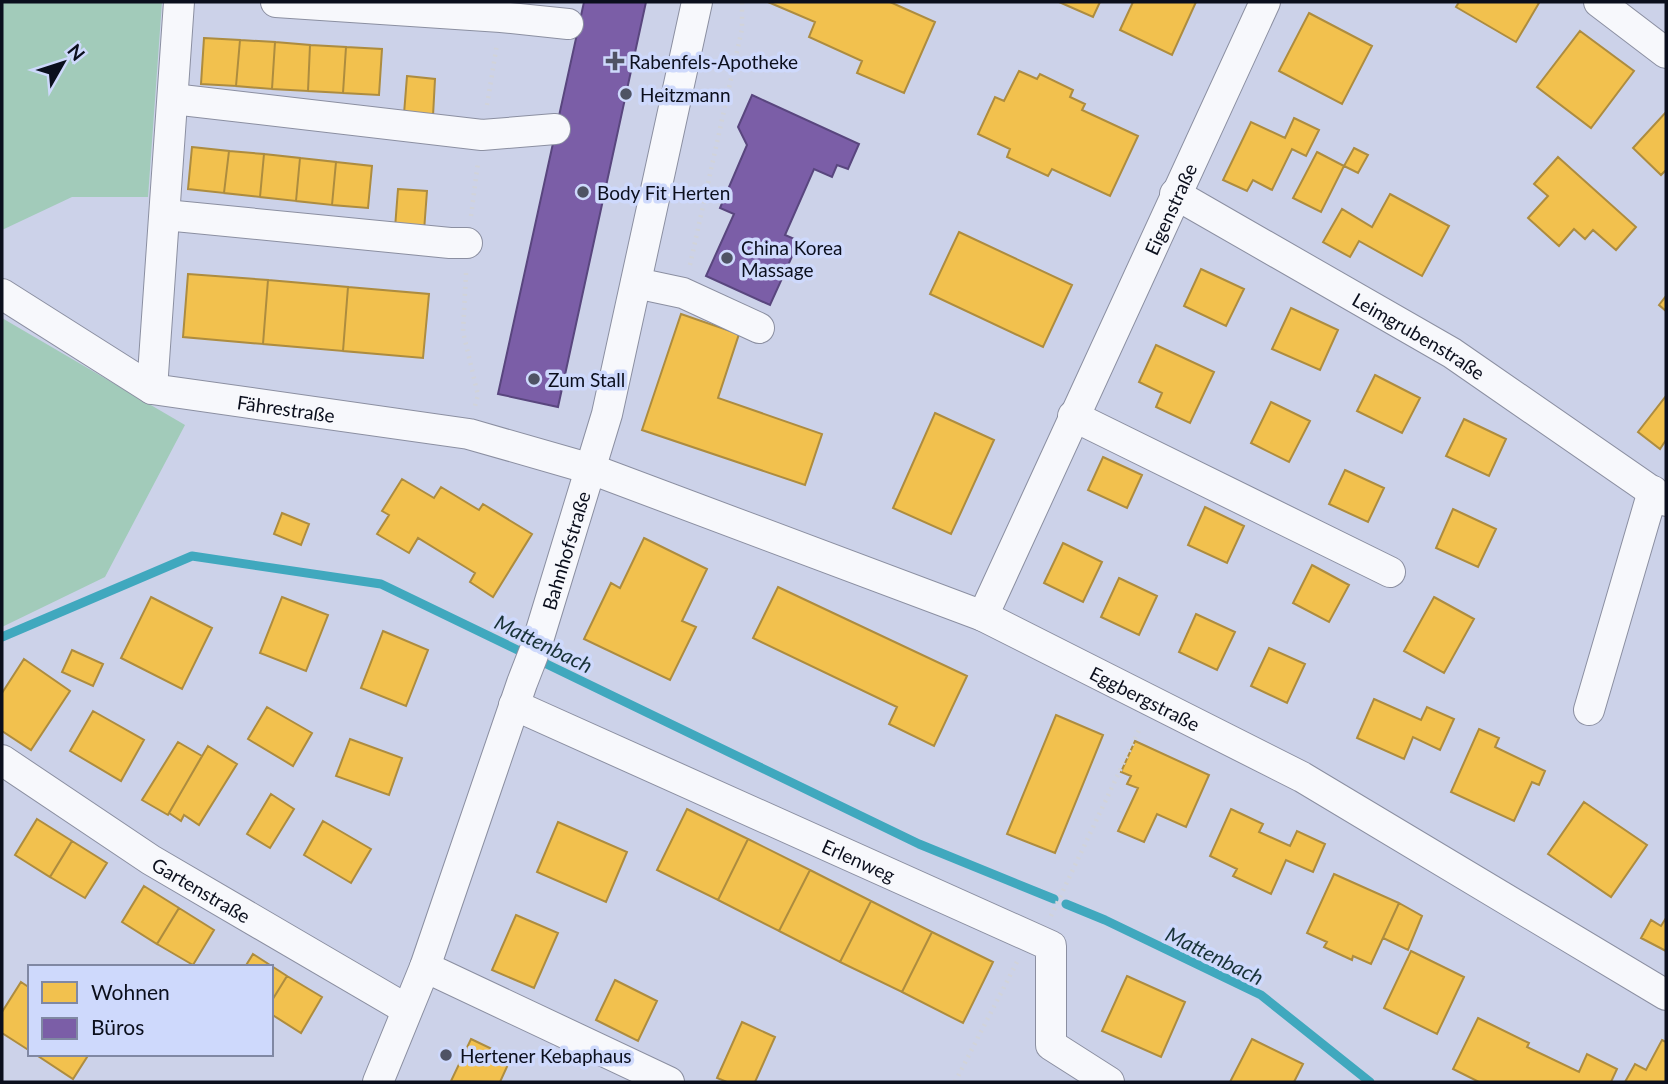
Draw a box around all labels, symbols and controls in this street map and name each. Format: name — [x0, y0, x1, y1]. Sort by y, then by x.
north arrow — [28, 28, 98, 98]
text: N — [63, 39, 90, 65]
place label: Rabenfels-Apotheke — [629, 50, 798, 73]
marker: Rabenfels-Apotheke — [607, 53, 623, 69]
place label: Heitzmann — [640, 83, 730, 106]
marker: Heitzmann — [618, 86, 634, 102]
street label: Eigenstraße — [1139, 159, 1201, 258]
place label: Body Fit Herten — [597, 181, 730, 204]
marker: Body Fit Herten — [575, 184, 591, 200]
place label: China Korea Massage — [741, 236, 842, 281]
marker: China Korea Massage — [719, 250, 735, 266]
street label: Leimgrubenstraße — [1349, 287, 1490, 384]
place label: Zum Stall — [548, 368, 625, 391]
marker: Zum Stall — [526, 371, 542, 387]
street label: Fährestraße — [236, 390, 336, 426]
street label: Bahnhofstraße — [537, 488, 594, 613]
water label: Mattenbach — [491, 609, 597, 677]
street label: Eggbergstraße — [1086, 661, 1204, 735]
street label: Erlenweg — [819, 833, 899, 886]
street label: Gartenstraße — [148, 852, 255, 927]
water label: Mattenbach — [1162, 921, 1268, 989]
legend — [28, 965, 273, 1056]
text: Wohnen — [91, 979, 170, 1004]
text: Büros — [91, 1014, 144, 1039]
place label: Hertener Kebaphaus — [460, 1044, 631, 1067]
marker: Hertener Kebaphaus — [438, 1047, 454, 1063]

